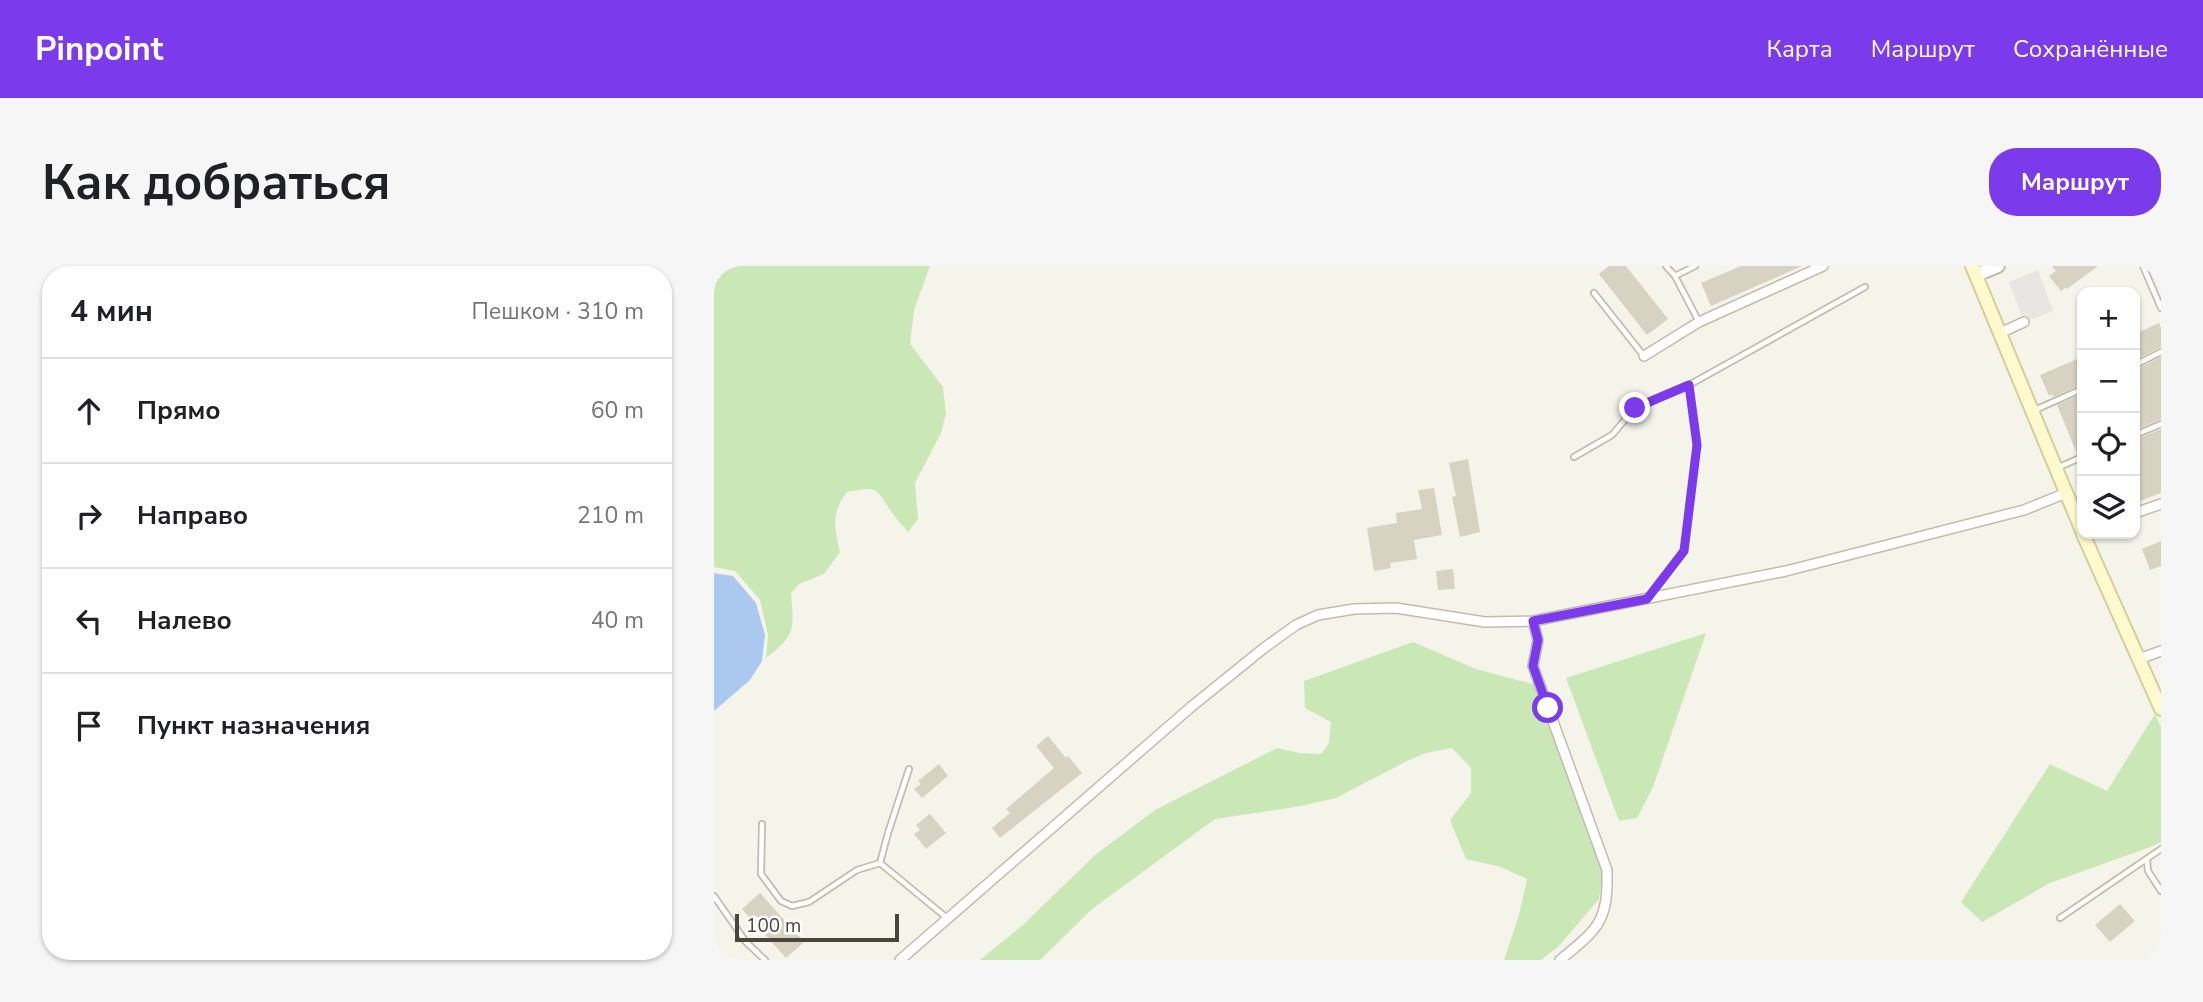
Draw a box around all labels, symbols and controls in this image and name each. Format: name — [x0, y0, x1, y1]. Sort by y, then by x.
text: Pinpoint — [35, 27, 163, 72]
text: Карта — [1767, 33, 1833, 65]
text: Маршрут — [1871, 33, 1975, 65]
text: Сохранённые — [2013, 33, 2168, 65]
button: Маршрут — [1989, 148, 2161, 216]
text: Как добраться — [42, 149, 390, 216]
map controls — [2077, 287, 2140, 539]
button: + — [2077, 287, 2140, 350]
text: 4 мин — [70, 291, 153, 332]
text: Пешком · 310 m — [471, 296, 644, 327]
button: − — [2077, 350, 2140, 413]
icon: ahead — [70, 392, 108, 430]
route end — [1619, 392, 1650, 423]
text: Прямо — [137, 393, 221, 428]
text: 60 m — [591, 395, 644, 426]
button: locate — [2077, 413, 2140, 476]
button: layers — [2077, 476, 2140, 539]
icon: right — [70, 497, 108, 535]
text: Направо — [137, 498, 248, 533]
text: 210 m — [577, 500, 644, 531]
icon: left — [70, 602, 108, 640]
text: Налево — [137, 603, 232, 638]
text: 40 m — [591, 605, 644, 636]
route start — [1532, 692, 1563, 723]
icon: arrive — [70, 707, 108, 745]
text: Пункт назначения — [137, 708, 370, 743]
scale bar — [735, 911, 900, 943]
text: 100 m — [746, 913, 801, 939]

